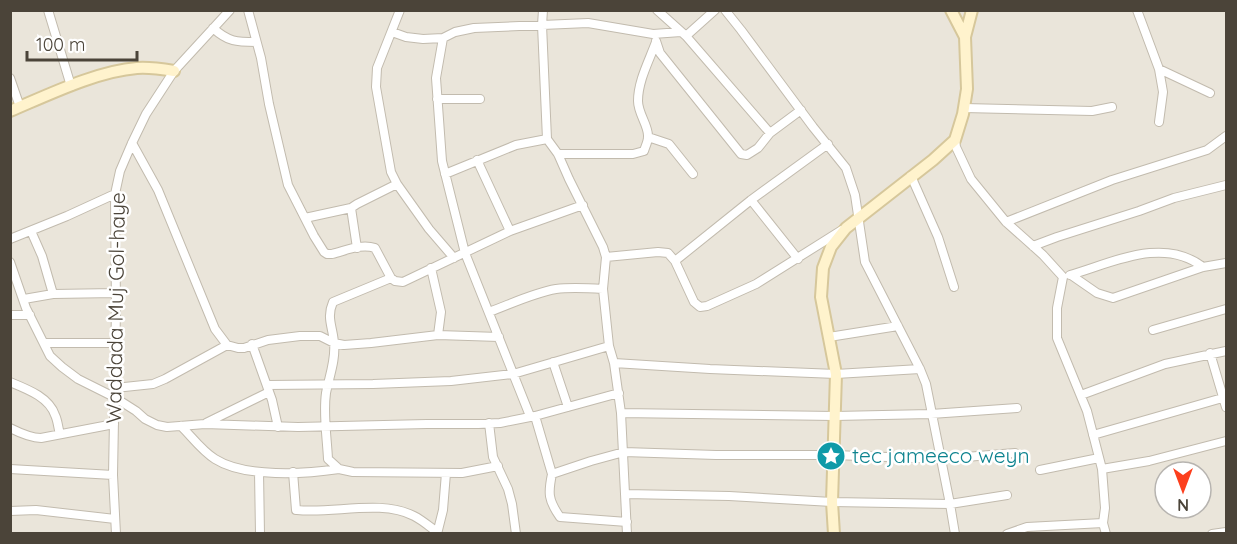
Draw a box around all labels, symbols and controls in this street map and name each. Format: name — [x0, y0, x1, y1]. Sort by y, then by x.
scale bar — [27, 24, 136, 62]
text: 100 m — [36, 33, 85, 56]
street label: Waddada Muj Gol-haye — [100, 192, 130, 424]
place icon: tec jameeco weyn — [815, 440, 847, 472]
place label: tec jameeco weyn — [852, 442, 1030, 468]
north arrow — [1153, 460, 1213, 520]
text: N — [1177, 495, 1189, 515]

